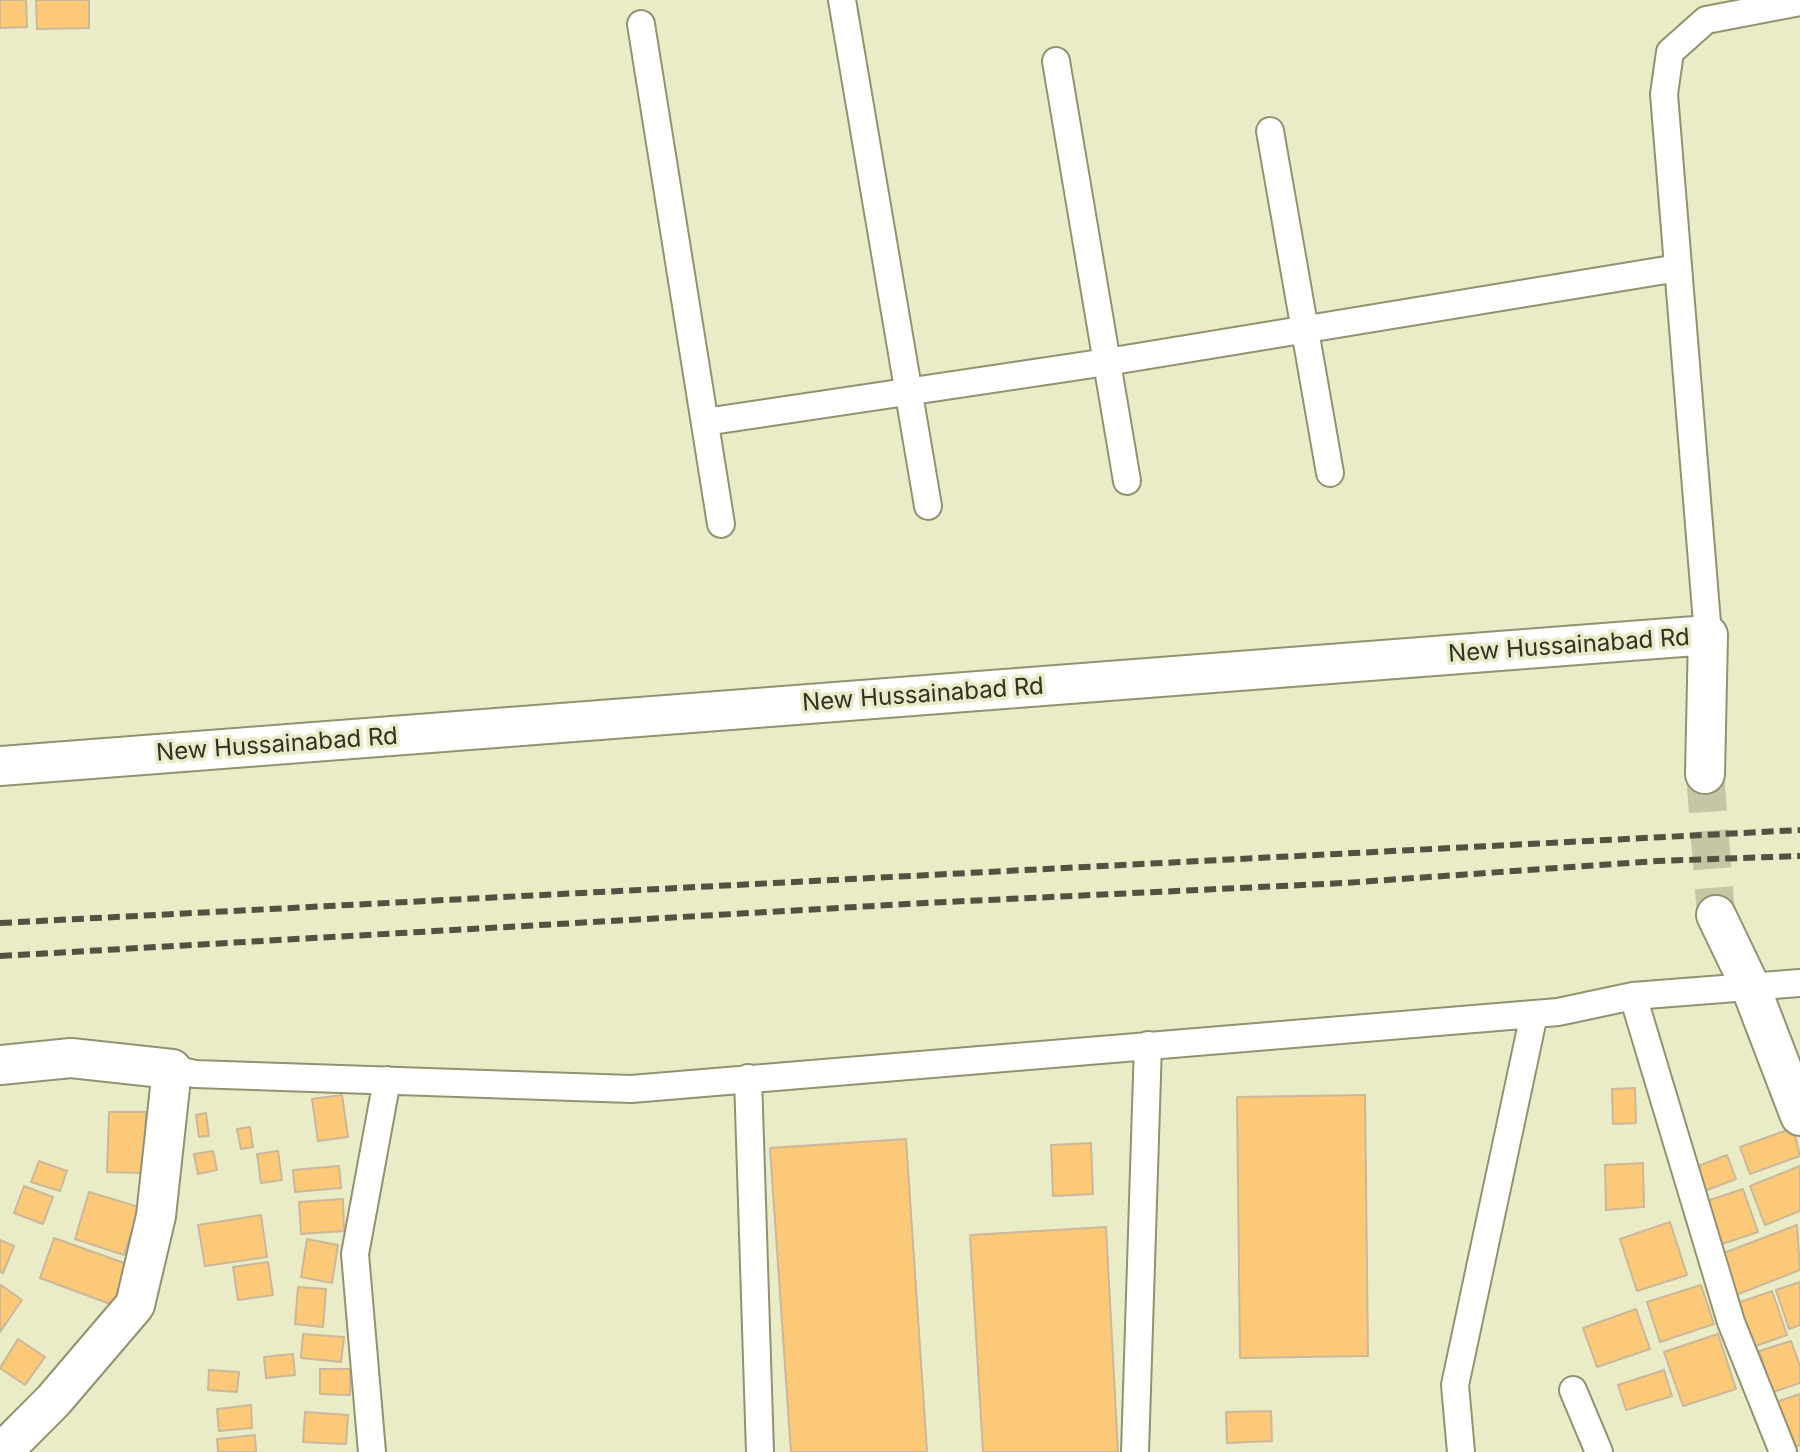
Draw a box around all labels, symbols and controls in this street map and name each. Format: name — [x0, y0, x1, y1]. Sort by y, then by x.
street label: New Hussainabad Rd — [1447, 623, 1691, 669]
street label: New Hussainabad Rd — [801, 672, 1045, 718]
street label: New Hussainabad Rd — [155, 722, 399, 768]

